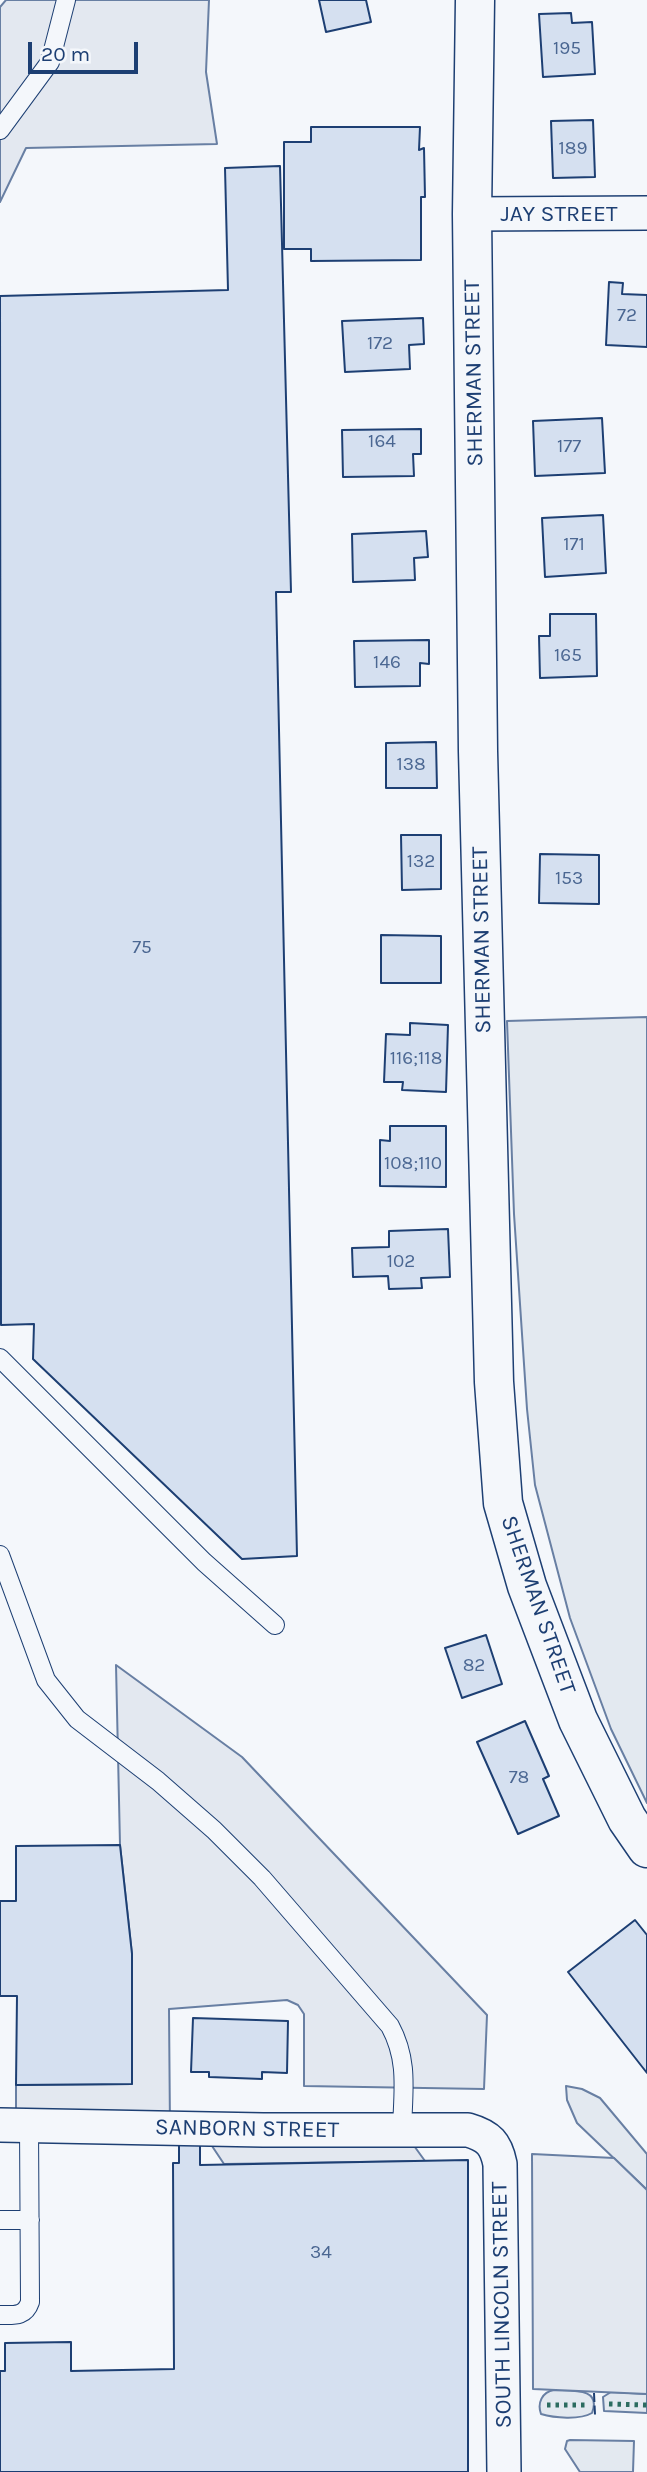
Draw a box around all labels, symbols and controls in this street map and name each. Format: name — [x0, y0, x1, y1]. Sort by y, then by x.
scale bar — [32, 28, 142, 72]
house number: 195 — [553, 38, 581, 60]
text: 20 m — [41, 42, 90, 66]
house number: 189 — [559, 138, 587, 160]
street label: JAY STREET — [501, 200, 617, 228]
street label: SHERMAN STREET — [459, 279, 489, 467]
house number: 72 — [617, 305, 637, 327]
house number: 172 — [367, 333, 393, 355]
house number: 164 — [368, 431, 396, 453]
house number: 177 — [557, 436, 581, 458]
house number: 171 — [563, 534, 585, 556]
house number: 165 — [554, 645, 582, 667]
house number: 146 — [373, 652, 401, 674]
house number: 138 — [396, 754, 426, 776]
street label: SHERMAN STREET — [467, 846, 497, 1034]
house number: 132 — [407, 851, 435, 873]
house number: 153 — [555, 868, 583, 890]
house number: 75 — [132, 937, 152, 959]
house number: 116;118 — [390, 1048, 442, 1070]
house number: 108;110 — [384, 1153, 442, 1175]
house number: 102 — [387, 1251, 415, 1273]
street label: SHERMAN STREET — [495, 1512, 581, 1698]
house number: 82 — [463, 1655, 485, 1677]
house number: 78 — [509, 1767, 529, 1789]
street label: SANBORN STREET — [155, 2114, 339, 2144]
street label: SOUTH LINCOLN STREET — [486, 2181, 518, 2429]
house number: 34 — [310, 2242, 332, 2264]

